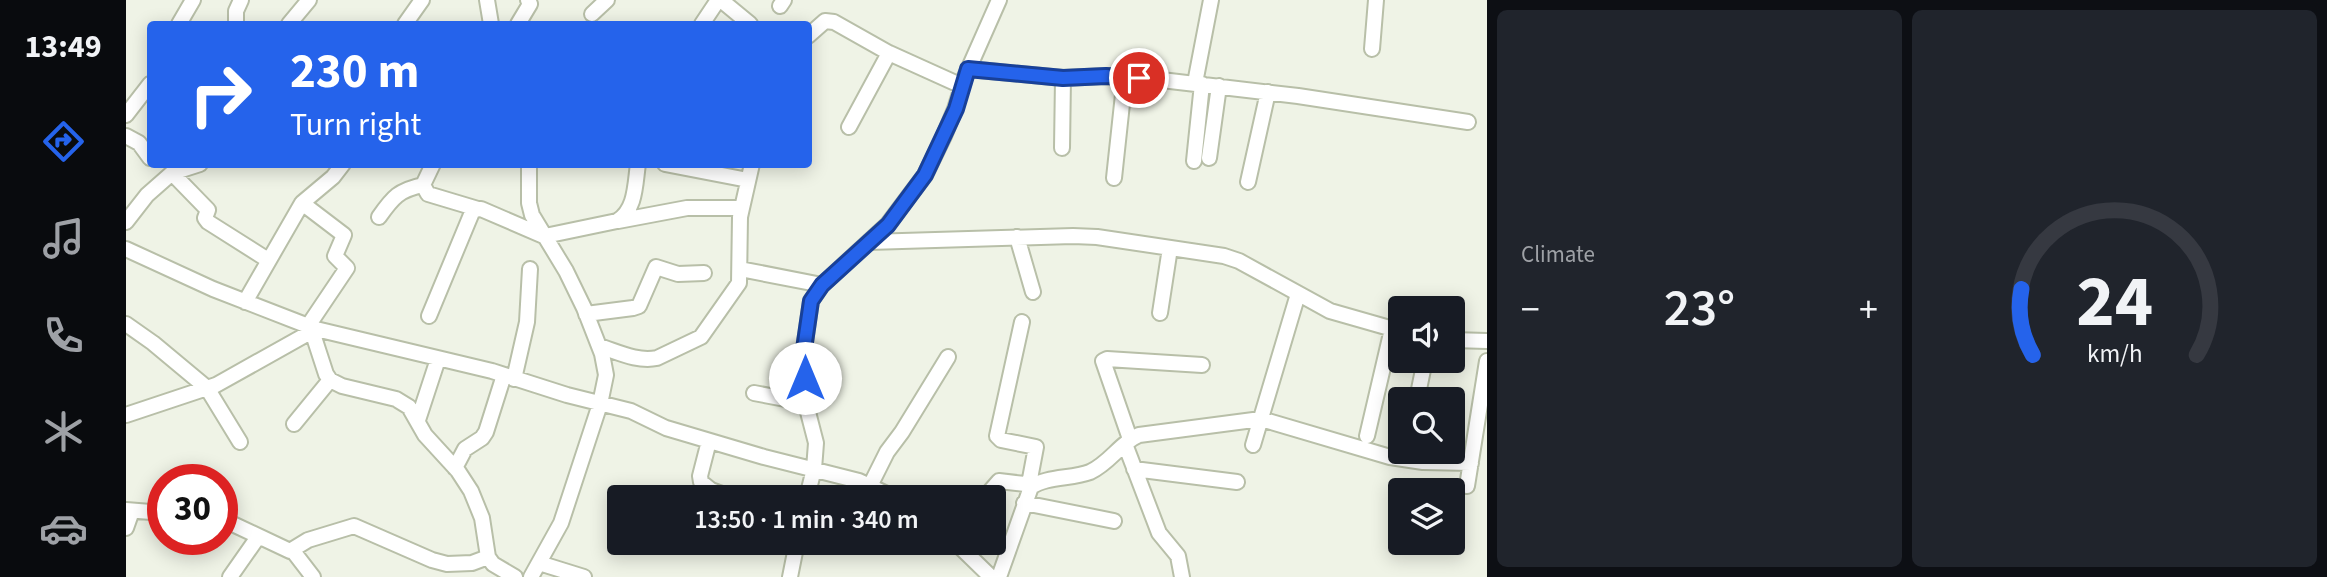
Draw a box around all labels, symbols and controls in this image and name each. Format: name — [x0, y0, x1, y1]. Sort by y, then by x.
text: 13:49 — [24, 24, 102, 70]
text: 230 m — [290, 37, 419, 107]
pin — [1109, 48, 1169, 108]
icon: right — [175, 49, 266, 140]
icon: arrive — [1120, 59, 1158, 97]
text: Turn right — [290, 102, 421, 148]
icon: directions — [39, 117, 88, 166]
icon: music — [39, 214, 88, 263]
text: Climate — [1521, 238, 1595, 271]
text: 24 — [2076, 250, 2153, 354]
text: 23° — [1664, 272, 1735, 346]
text: − — [1521, 283, 1540, 337]
text: + — [1859, 283, 1878, 337]
map controls — [1388, 296, 1465, 555]
button: sound — [1388, 296, 1465, 373]
icon: phone — [39, 311, 88, 360]
text: km/h — [2087, 335, 2142, 371]
position arrow — [768, 341, 842, 415]
button: search — [1388, 387, 1465, 464]
icon: climate — [39, 407, 88, 456]
speed limit sign: 30 — [147, 464, 238, 555]
button: layers — [1388, 478, 1465, 555]
text: 13:50 · 1 min · 340 m — [694, 501, 919, 538]
icon: car — [39, 504, 88, 553]

